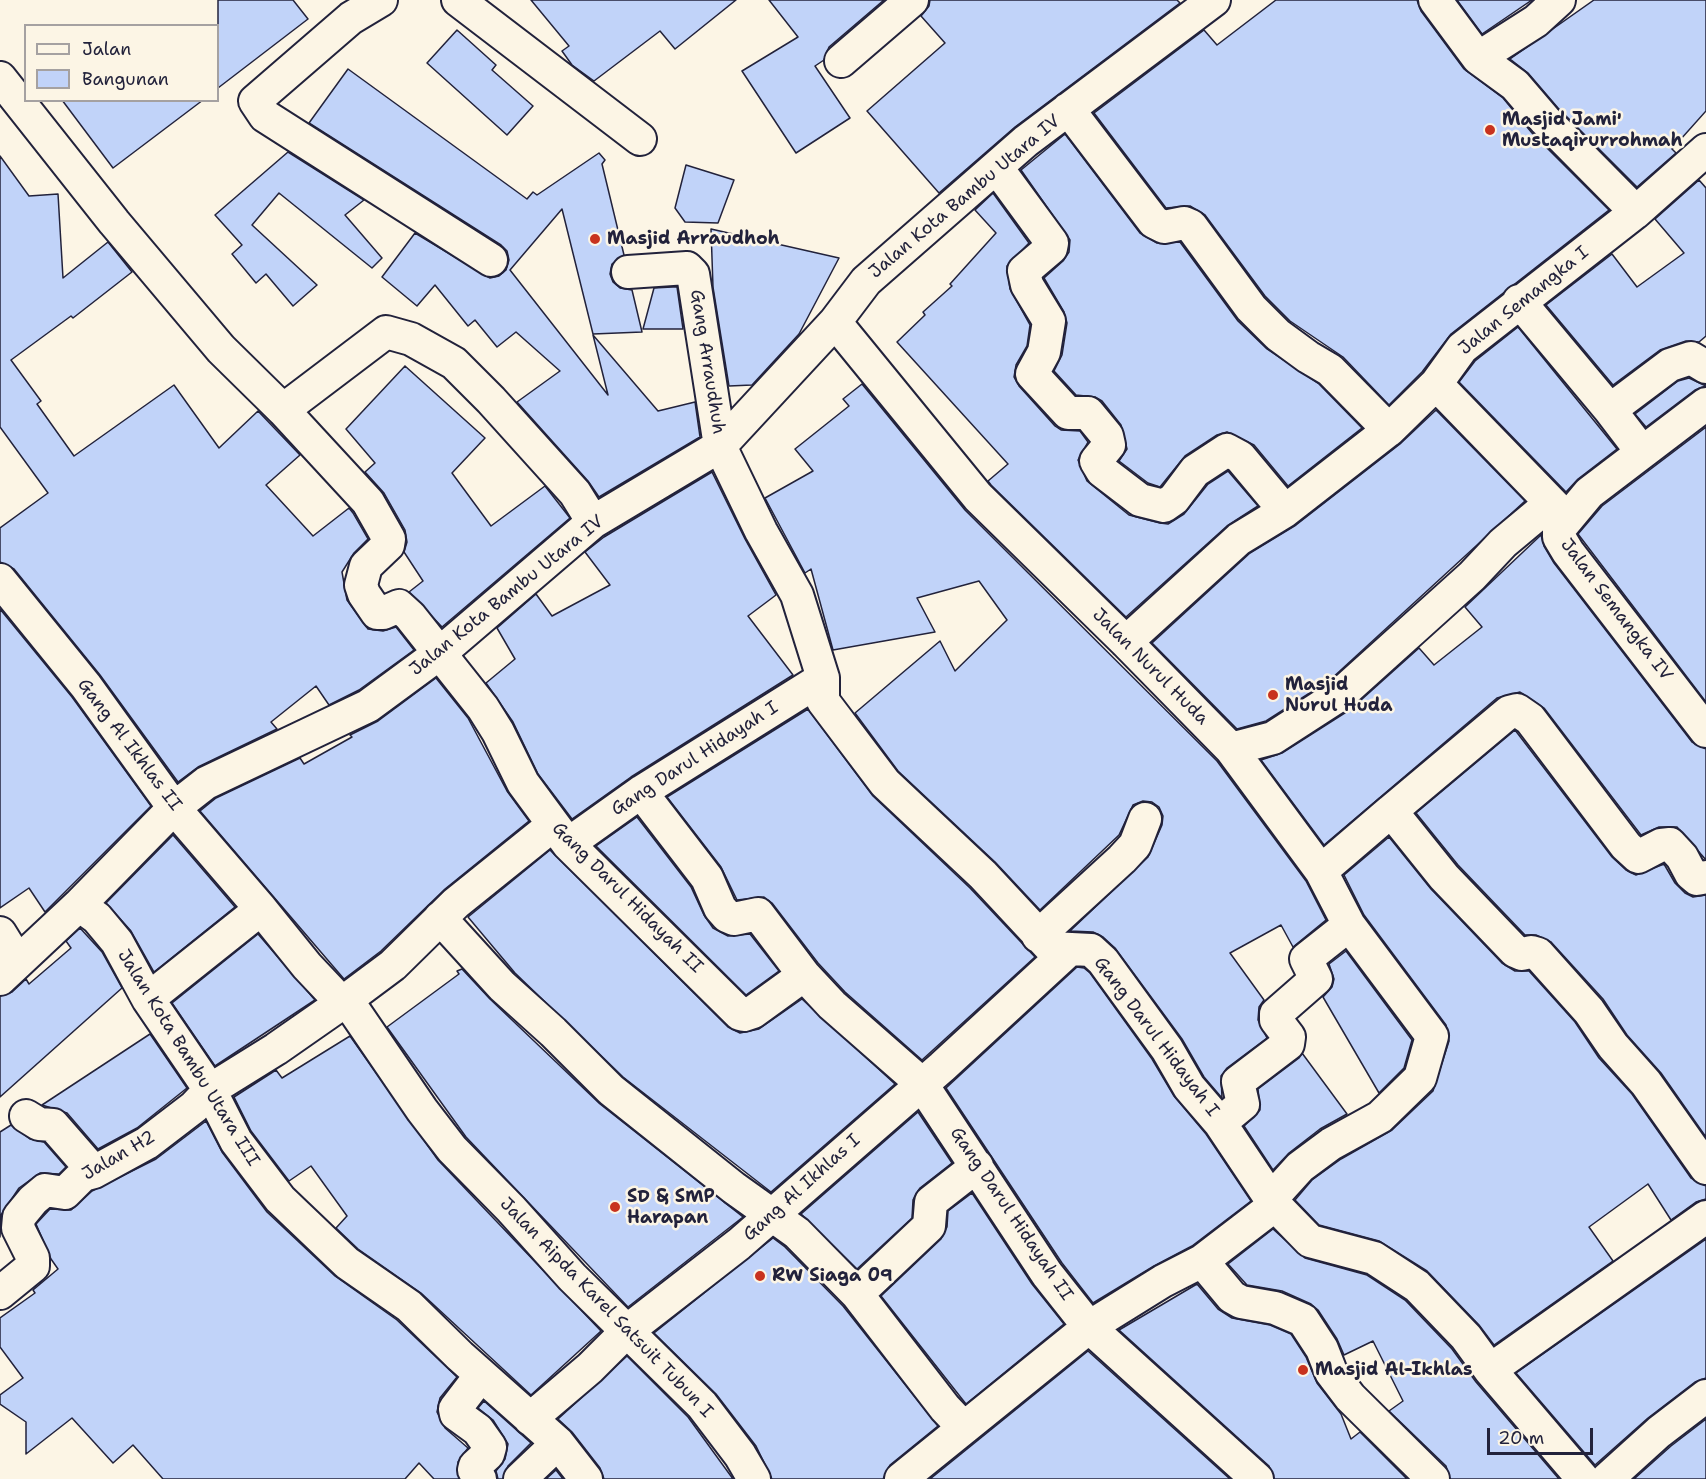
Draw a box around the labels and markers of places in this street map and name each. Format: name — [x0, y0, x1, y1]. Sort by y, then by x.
place label: Masjid Jami' Mustaqirurrohmah — [1502, 109, 1682, 152]
marker: Masjid Jami' Mustaqirurrohmah — [1483, 123, 1497, 137]
place label: Masjid Arraudhoh — [607, 228, 780, 250]
marker: Masjid Arraudhoh — [588, 232, 602, 246]
place label: Masjid Nurul Huda — [1285, 674, 1393, 716]
marker: Masjid Nurul Huda — [1266, 688, 1280, 702]
place label: SD & SMP Harapan — [627, 1186, 715, 1228]
marker: SD & SMP Harapan — [608, 1200, 622, 1214]
place label: RW Siaga 09 — [772, 1265, 893, 1287]
marker: RW Siaga 09 — [753, 1269, 767, 1283]
place label: Masjid Al-Ikhlas — [1315, 1359, 1473, 1381]
marker: Masjid Al-Ikhlas — [1296, 1363, 1310, 1377]

